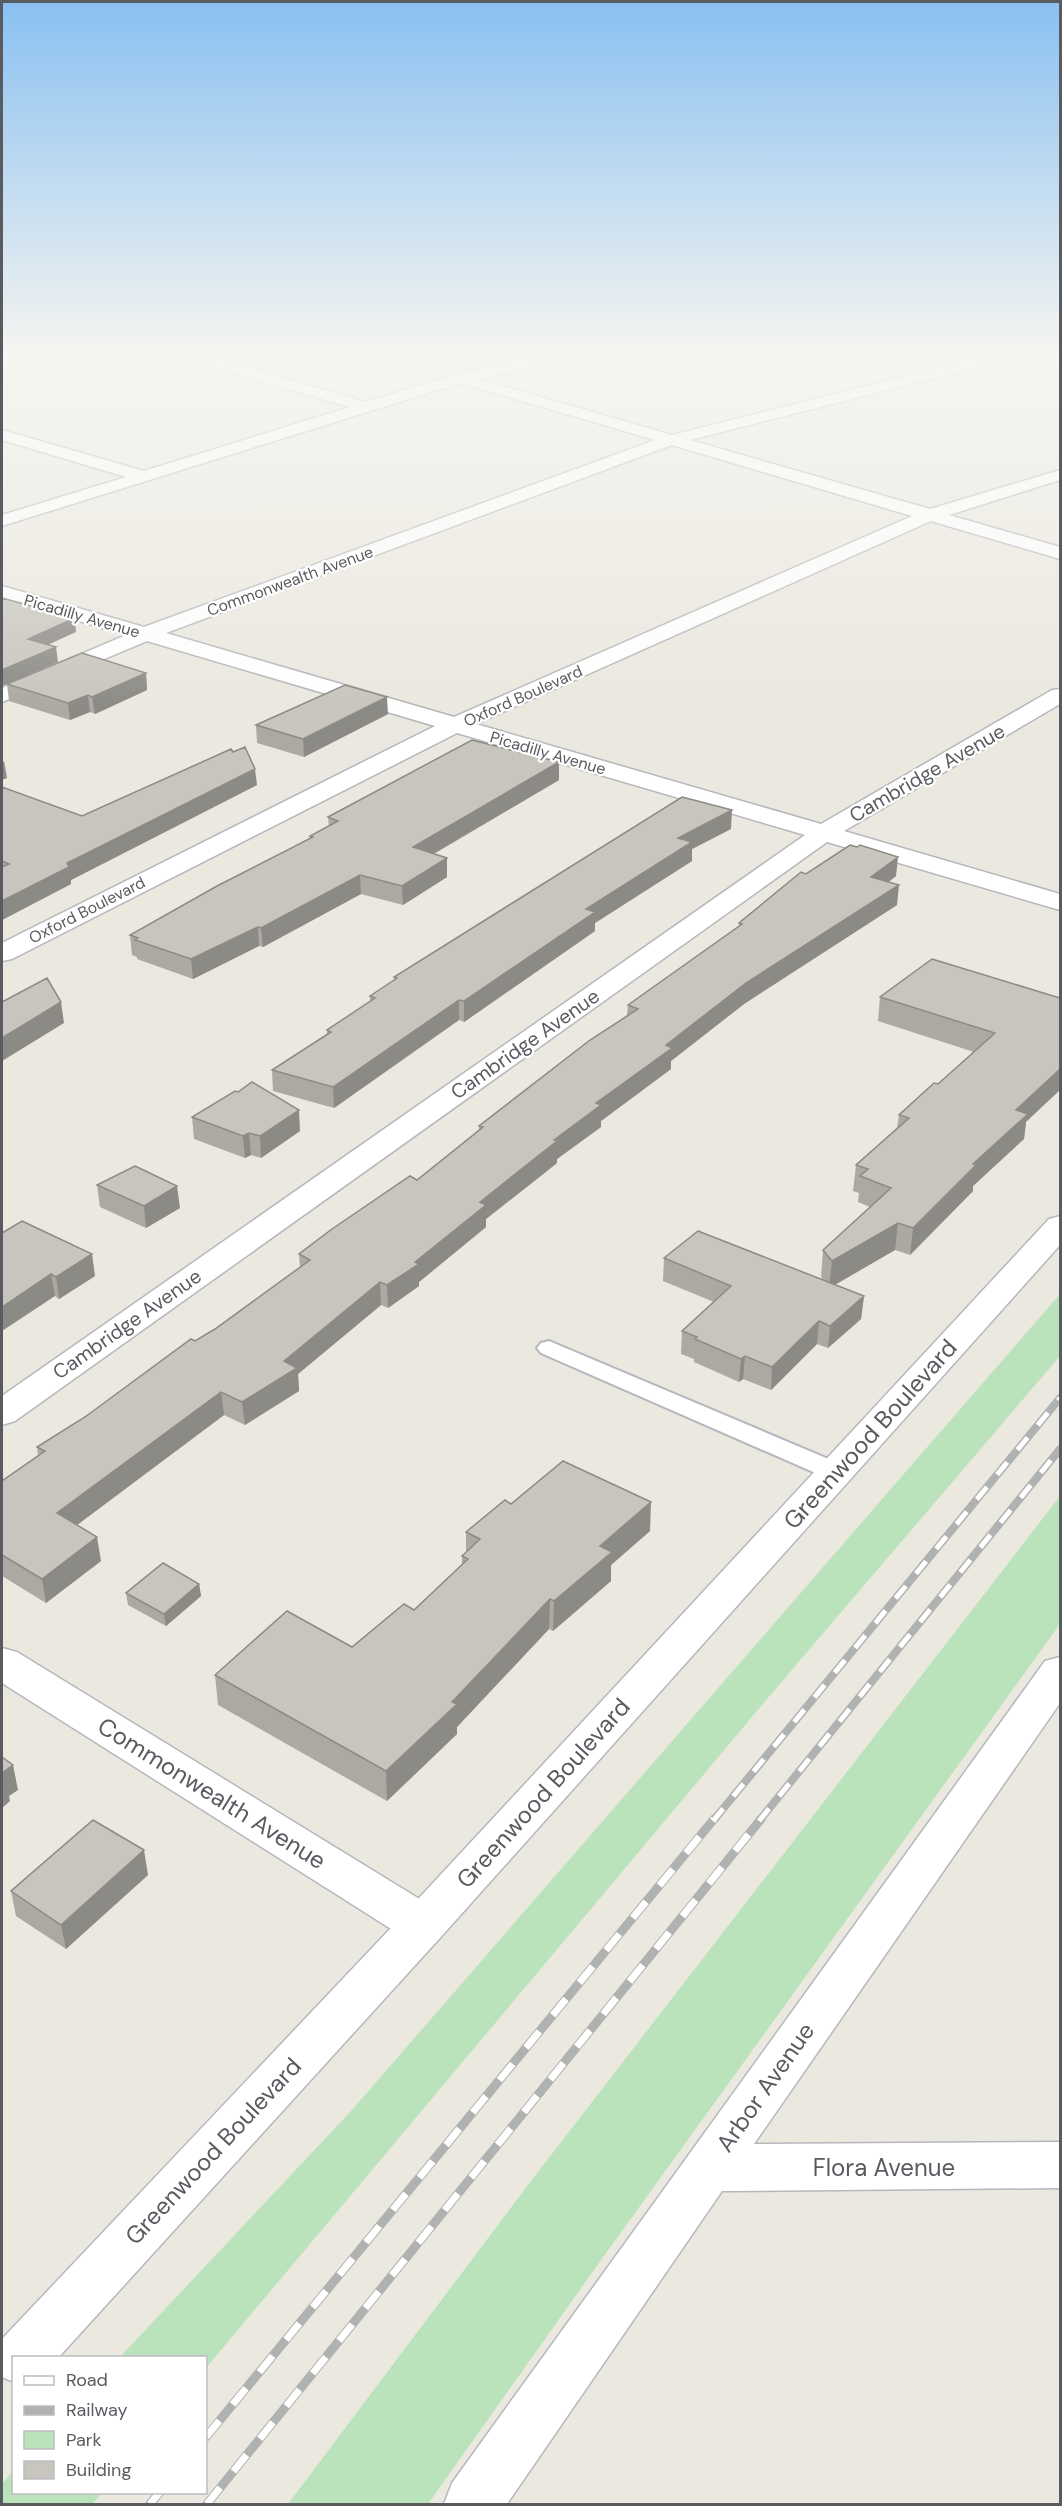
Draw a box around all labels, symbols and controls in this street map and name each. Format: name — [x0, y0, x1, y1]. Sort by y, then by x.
street label: Commonwealth Avenue — [204, 541, 376, 621]
street label: Picadilly Avenue — [22, 589, 142, 643]
street label: Oxford Boulevard — [460, 660, 586, 732]
street label: Cambridge Avenue — [844, 718, 1010, 828]
street label: Picadilly Avenue — [488, 726, 608, 780]
street label: Oxford Boulevard — [25, 872, 149, 948]
street label: Cambridge Avenue — [446, 983, 604, 1105]
street label: Cambridge Avenue — [48, 1263, 206, 1385]
street label: Greenwood Boulevard — [777, 1333, 963, 1535]
street label: Greenwood Boulevard — [450, 1692, 636, 1894]
street label: Commonwealth Avenue — [92, 1710, 332, 1876]
street label: Arbor Avenue — [709, 2016, 821, 2158]
street label: Greenwood Boulevard — [118, 2051, 308, 2251]
street label: Flora Avenue — [813, 2152, 955, 2183]
legend — [12, 2356, 207, 2494]
text: Road — [66, 2368, 108, 2392]
text: Railway — [66, 2398, 128, 2422]
text: Park — [66, 2428, 102, 2452]
text: Building — [66, 2458, 131, 2482]

